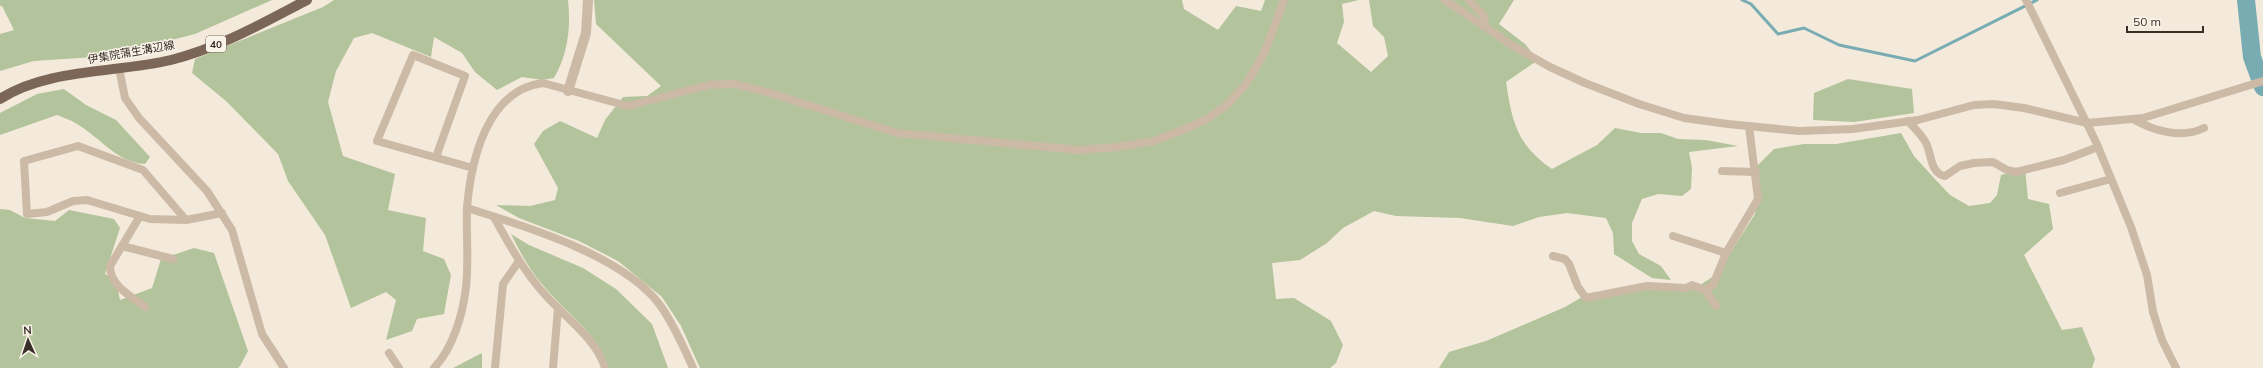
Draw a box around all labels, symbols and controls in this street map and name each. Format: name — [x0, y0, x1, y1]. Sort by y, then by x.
scale bar — [2127, 8, 2203, 34]
text: 50 m — [2133, 14, 2161, 29]
road number: 40 — [206, 36, 226, 52]
street label: 伊集院蒲生溝辺線 — [86, 37, 176, 67]
north arrow — [8, 320, 48, 360]
text: N — [23, 323, 32, 337]

